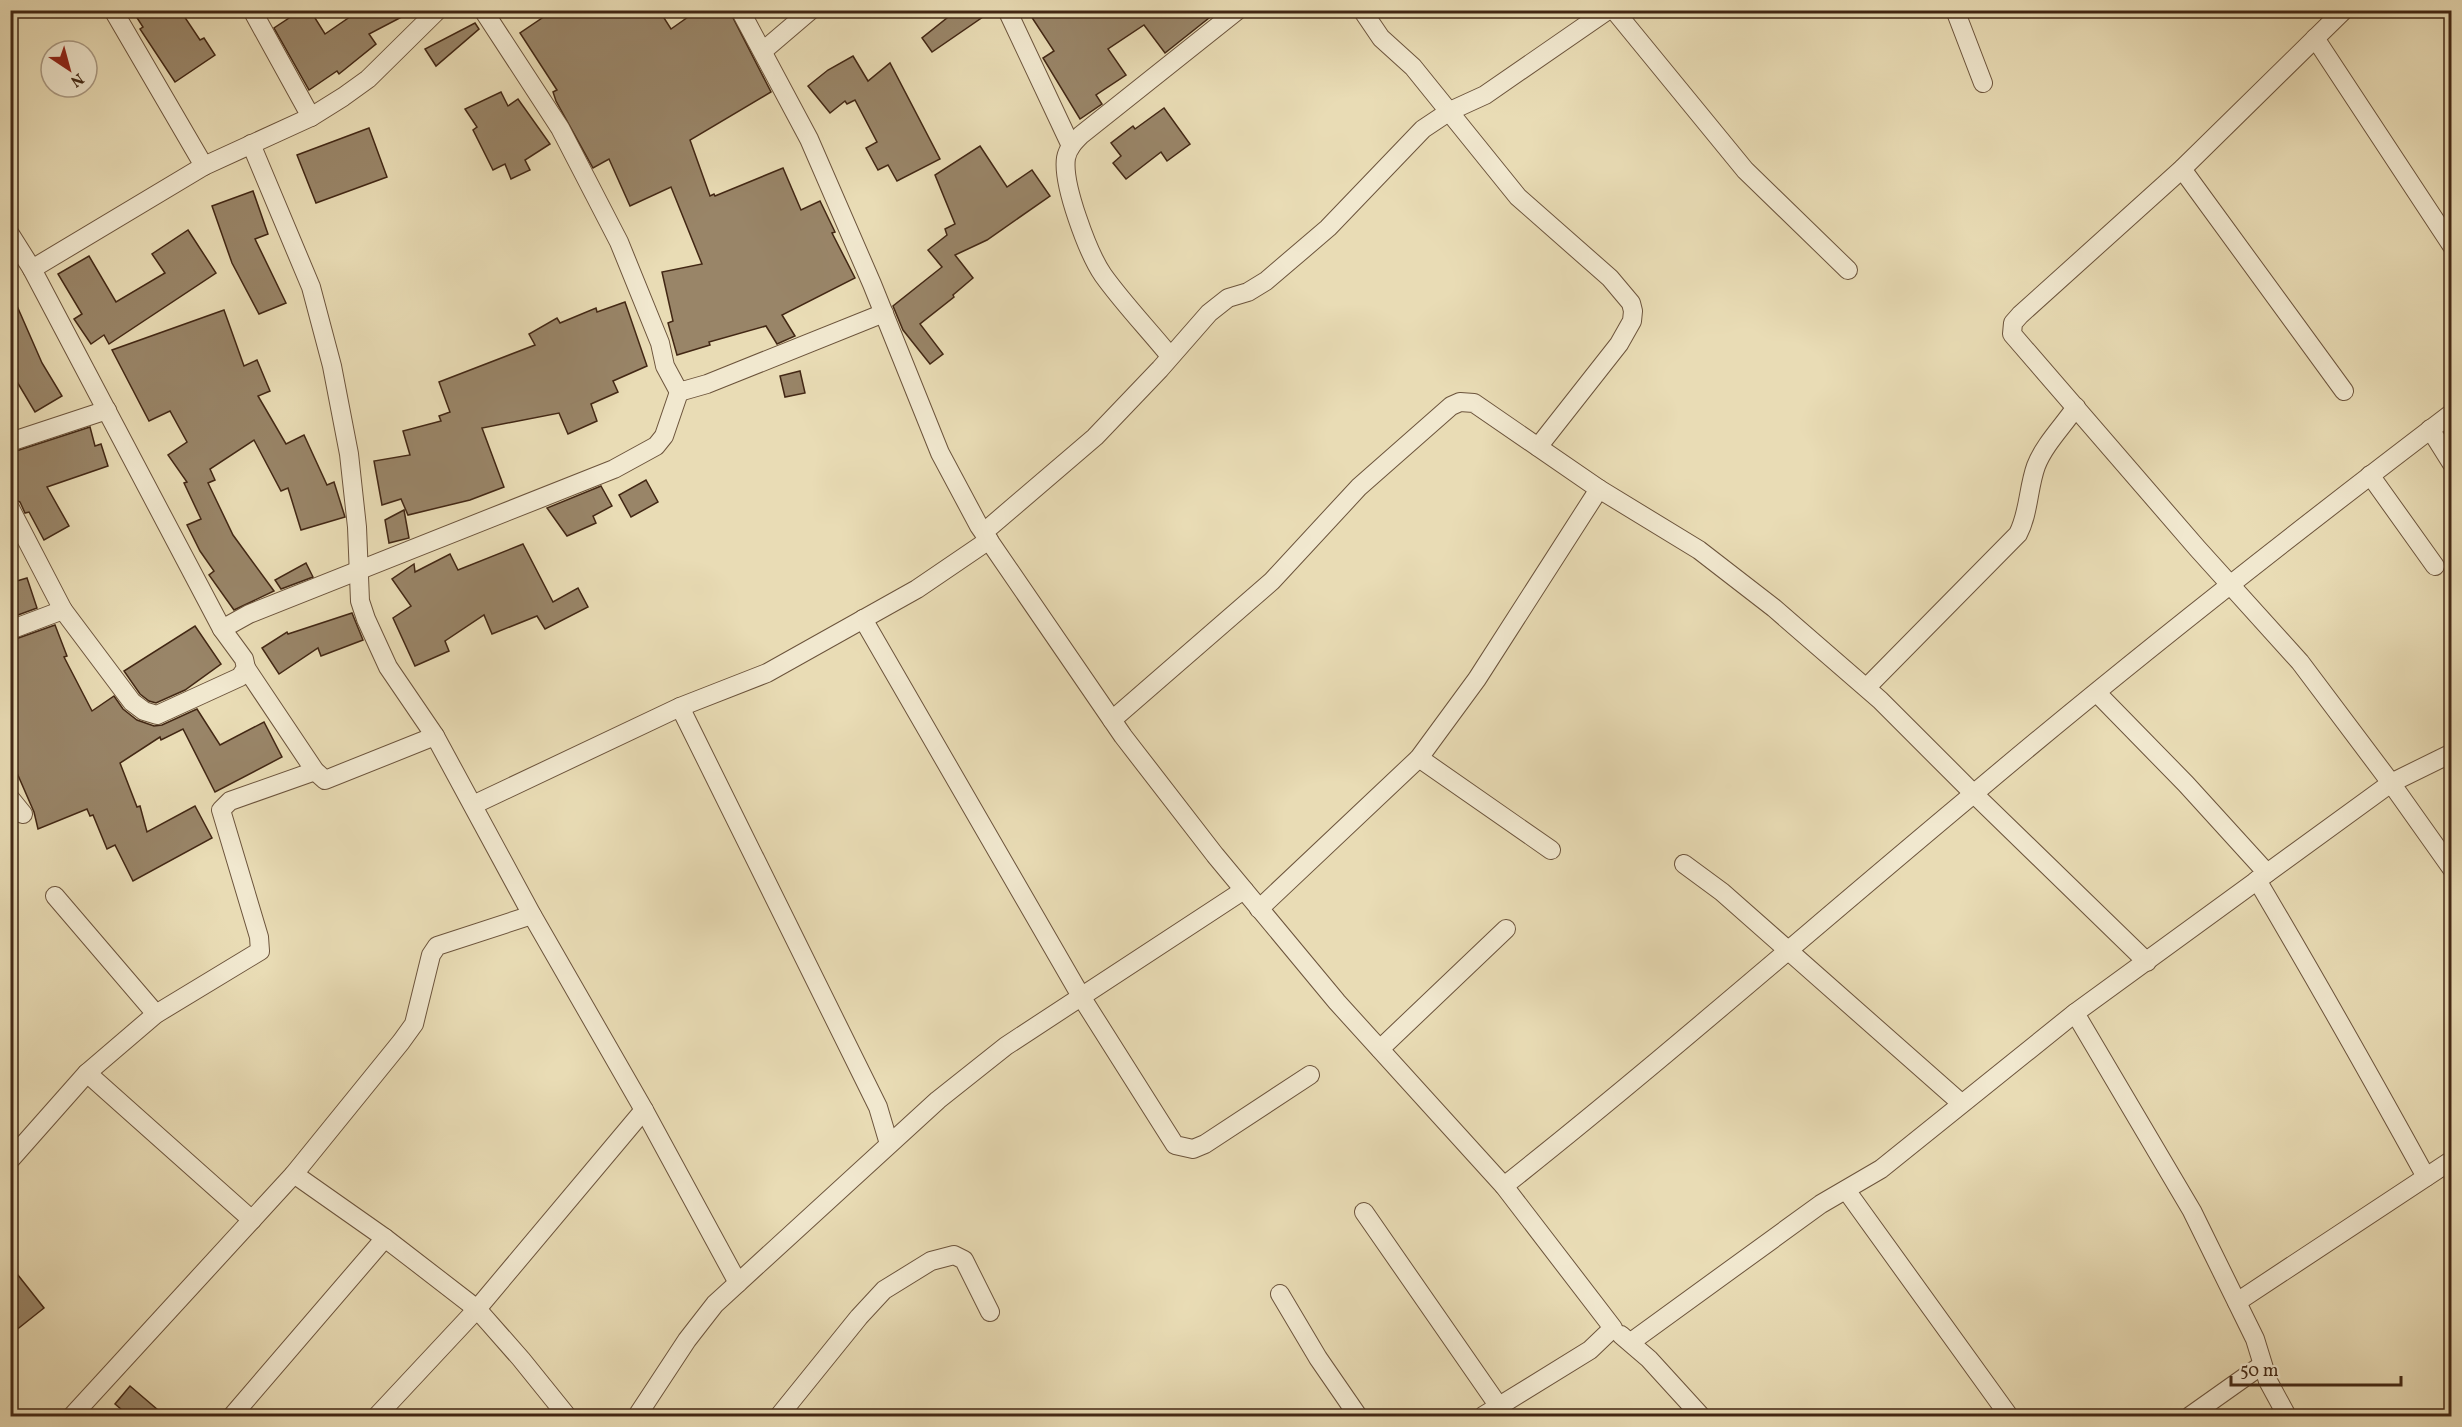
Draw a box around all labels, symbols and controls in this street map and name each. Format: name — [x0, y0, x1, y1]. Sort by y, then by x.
north arrow — [39, 39, 99, 99]
text: N — [65, 67, 88, 92]
scale bar — [2231, 1349, 2400, 1387]
text: 50 m — [2240, 1359, 2279, 1384]

